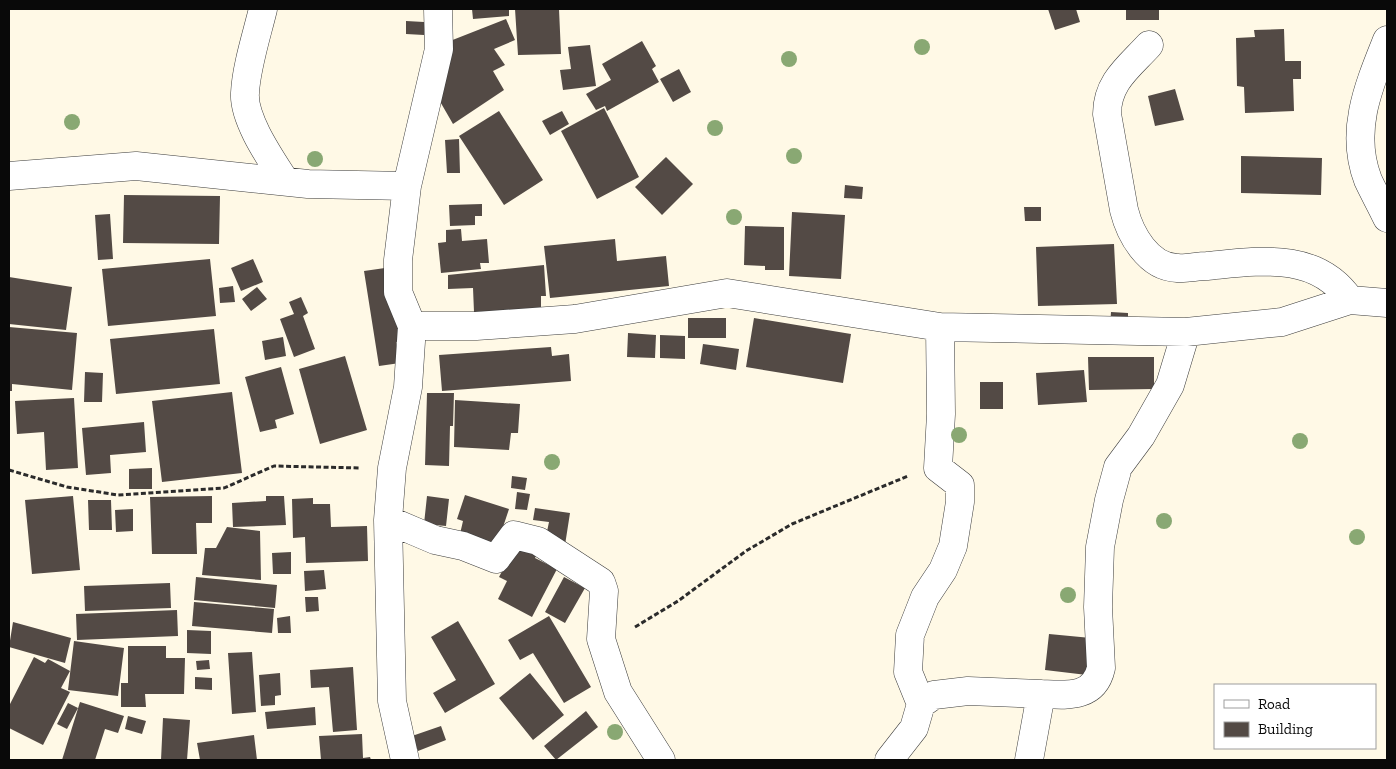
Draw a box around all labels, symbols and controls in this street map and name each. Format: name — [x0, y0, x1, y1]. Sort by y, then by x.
legend — [1214, 684, 1376, 749]
text: Road — [1258, 695, 1291, 713]
text: Building — [1258, 720, 1313, 738]

